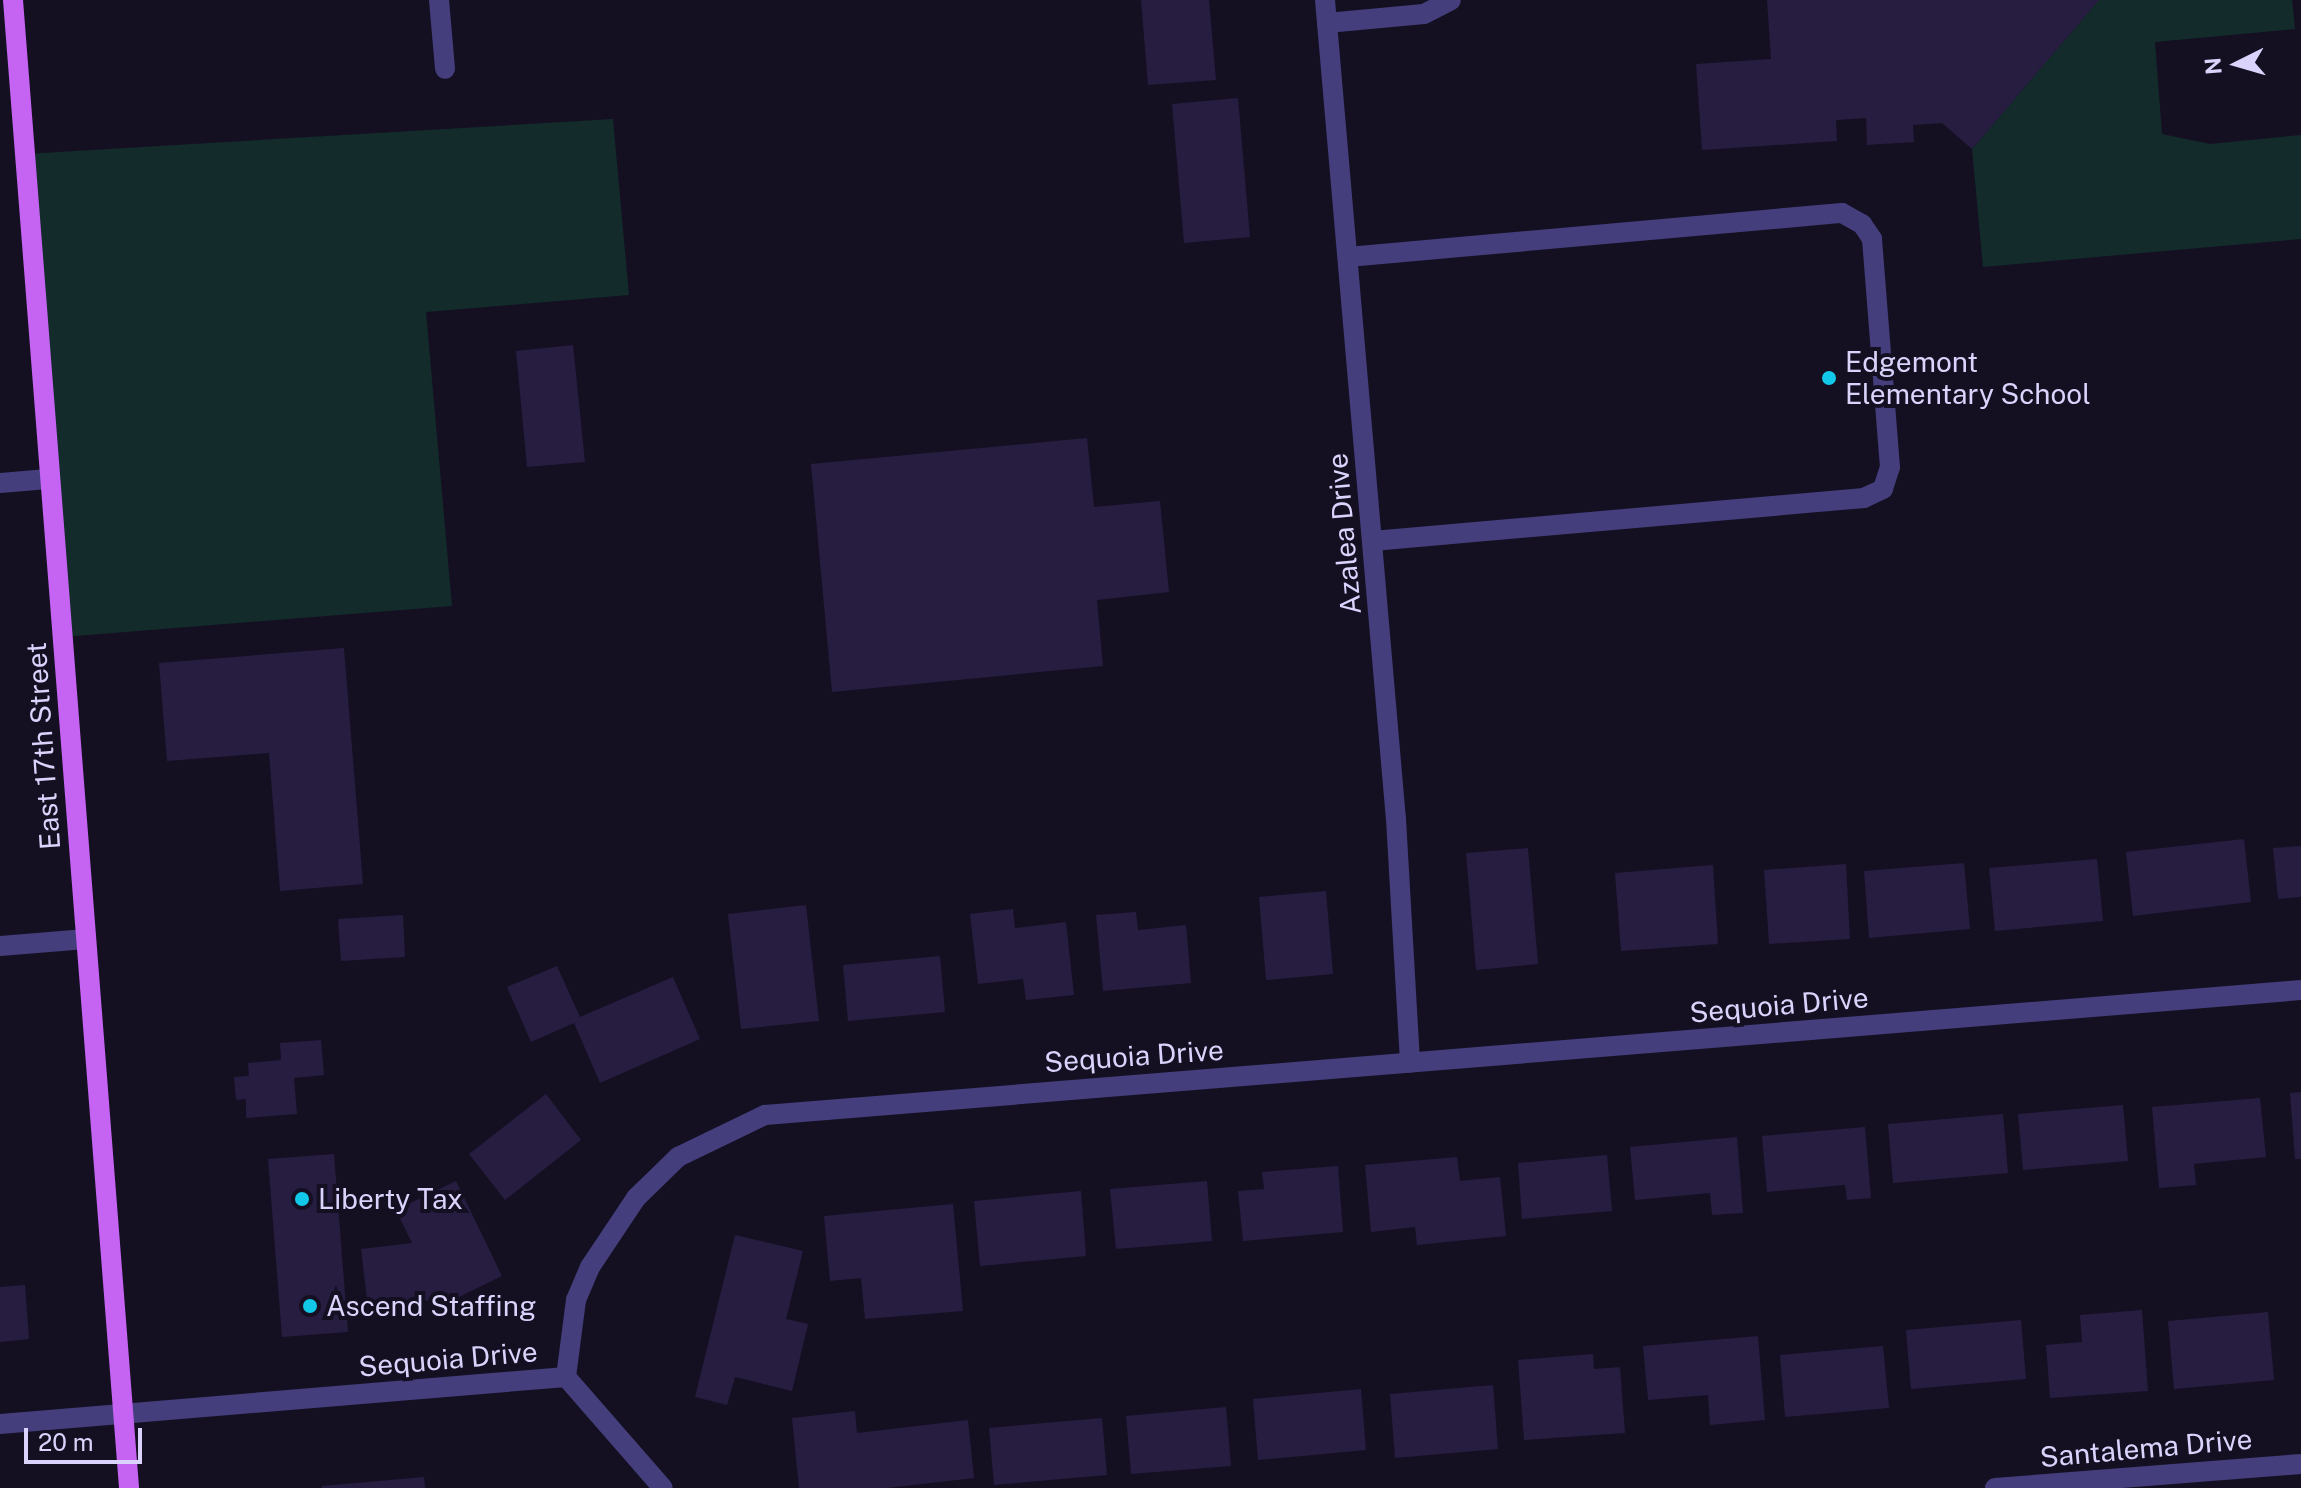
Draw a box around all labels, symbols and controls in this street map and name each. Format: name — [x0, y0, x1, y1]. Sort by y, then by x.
north arrow — [2197, 24, 2277, 104]
text: N — [2199, 56, 2227, 76]
place label: Edgemont Elementary School — [1845, 345, 2091, 411]
marker: Edgemont Elementary School — [1820, 369, 1838, 387]
street label: Azalea Drive — [1320, 452, 1368, 616]
street label: East 17th Street — [19, 641, 67, 851]
street label: Sequoia Drive — [1688, 980, 1870, 1030]
street label: Sequoia Drive — [1043, 1033, 1225, 1079]
place label: Liberty Tax — [318, 1182, 463, 1216]
marker: Liberty Tax — [293, 1190, 311, 1208]
place label: Ascend Staffing — [326, 1289, 536, 1323]
marker: Ascend Staffing — [301, 1297, 319, 1315]
street label: Sequoia Drive — [357, 1334, 539, 1384]
scale bar — [28, 1412, 146, 1462]
street label: Santalema Drive — [2038, 1422, 2254, 1474]
text: 20 m — [38, 1428, 94, 1456]

